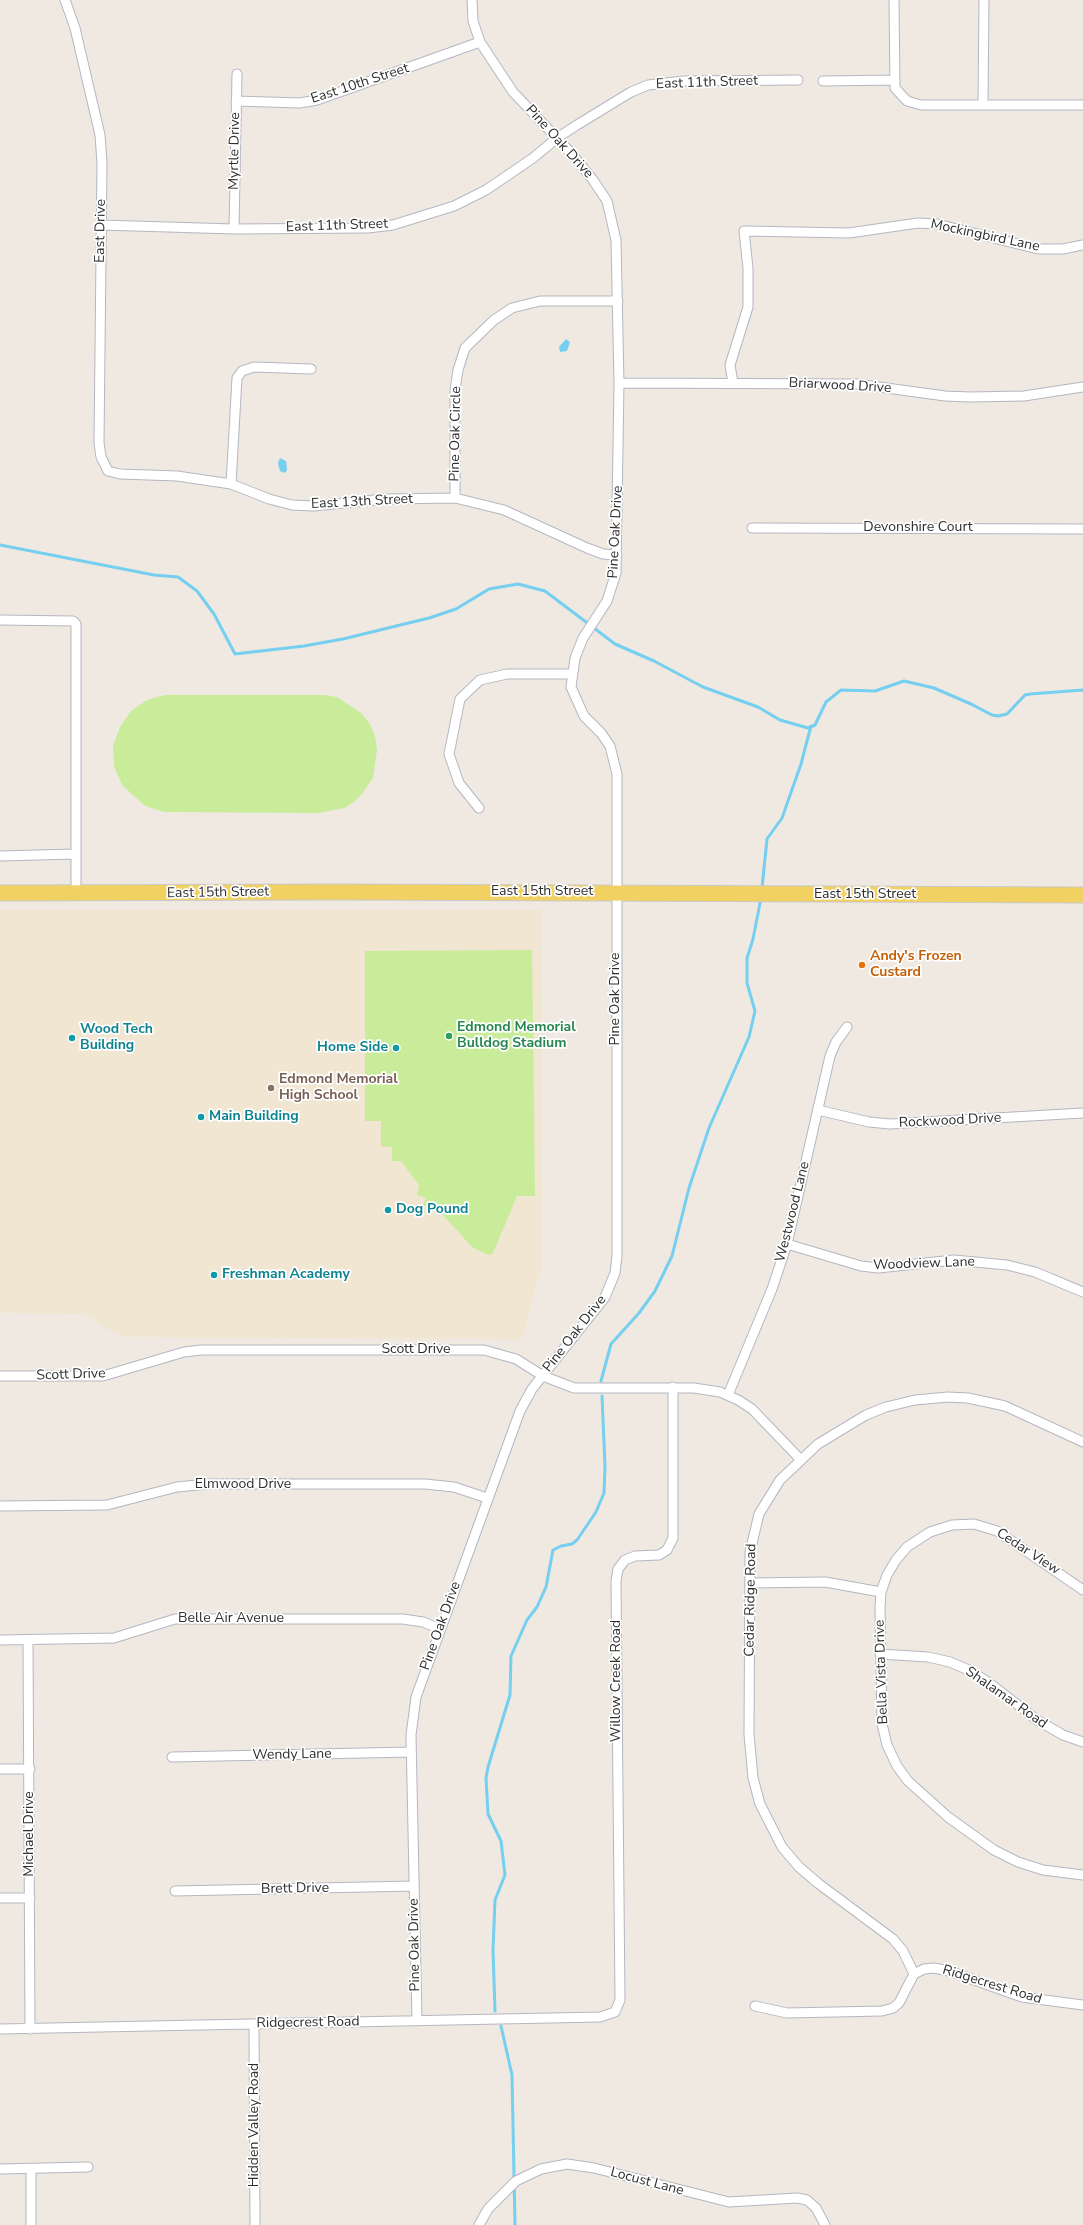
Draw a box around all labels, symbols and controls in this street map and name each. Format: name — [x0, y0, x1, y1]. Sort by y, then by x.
street label: East 10th Street — [309, 60, 411, 108]
street label: East 11th Street — [656, 73, 758, 93]
street label: Pine Oak Drive — [522, 102, 596, 182]
street label: Myrtle Drive — [226, 112, 244, 190]
street label: East Drive — [92, 199, 110, 263]
street label: East 11th Street — [286, 216, 388, 236]
street label: Mockingbird Lane — [929, 216, 1041, 256]
street label: Briarwood Drive — [788, 375, 892, 397]
street label: Pine Oak Circle — [447, 386, 465, 482]
street label: Pine Oak Drive — [605, 485, 627, 579]
street label: East 13th Street — [311, 491, 413, 513]
street label: Devonshire Court — [863, 520, 973, 536]
street label: East 15th Street — [167, 884, 269, 902]
street label: East 15th Street — [491, 884, 593, 900]
street label: East 15th Street — [814, 887, 916, 903]
place label: Andy's Frozen Custard — [870, 949, 962, 982]
street label: Pine Oak Drive — [608, 952, 624, 1046]
marker: Andy's Frozen Custard — [857, 960, 867, 970]
place label: Edmond Memorial Bulldog Stadium — [457, 1020, 576, 1052]
place label: Wood Tech Building — [80, 1022, 153, 1054]
marker: Edmond Memorial Bulldog Stadium — [444, 1031, 454, 1041]
marker: Wood Tech Building — [67, 1033, 77, 1043]
place label: Home Side — [317, 1040, 388, 1056]
marker: Home Side — [391, 1043, 401, 1053]
place label: Edmond Memorial High School — [279, 1072, 398, 1104]
marker: Edmond Memorial High School — [266, 1083, 276, 1093]
place label: Main Building — [209, 1109, 299, 1125]
street label: Rockwood Drive — [898, 1110, 1002, 1132]
marker: Main Building — [196, 1112, 206, 1122]
street label: Westwood Lane — [772, 1160, 814, 1264]
place label: Dog Pound — [396, 1202, 469, 1218]
marker: Dog Pound — [383, 1205, 393, 1215]
street label: Woodview Lane — [873, 1254, 975, 1274]
place label: Freshman Academy — [222, 1267, 350, 1283]
marker: Freshman Academy — [209, 1270, 219, 1280]
street label: Pine Oak Drive — [540, 1292, 610, 1376]
street label: Scott Drive — [381, 1342, 451, 1358]
street label: Scott Drive — [36, 1365, 106, 1385]
street label: Elmwood Drive — [195, 1477, 291, 1493]
street label: Cedar View — [993, 1525, 1063, 1579]
street label: Cedar Ridge Road — [742, 1543, 760, 1657]
street label: Pine Oak Drive — [417, 1579, 465, 1673]
street label: Belle Air Avenue — [178, 1611, 284, 1627]
street label: Bella Vista Drive — [872, 1619, 892, 1725]
street label: Willow Creek Road — [609, 1620, 625, 1742]
street label: Shalamar Road — [962, 1664, 1050, 1732]
street label: Wendy Lane — [252, 1746, 332, 1764]
street label: Michael Drive — [22, 1791, 38, 1877]
street label: Brett Drive — [261, 1880, 329, 1898]
street label: Pine Oak Drive — [406, 1898, 424, 1992]
street label: Ridgecrest Road — [940, 1962, 1044, 2008]
street label: Ridgecrest Road — [256, 2014, 360, 2032]
street label: Hidden Valley Road — [247, 2063, 263, 2187]
street label: Locust Lane — [608, 2164, 686, 2200]

